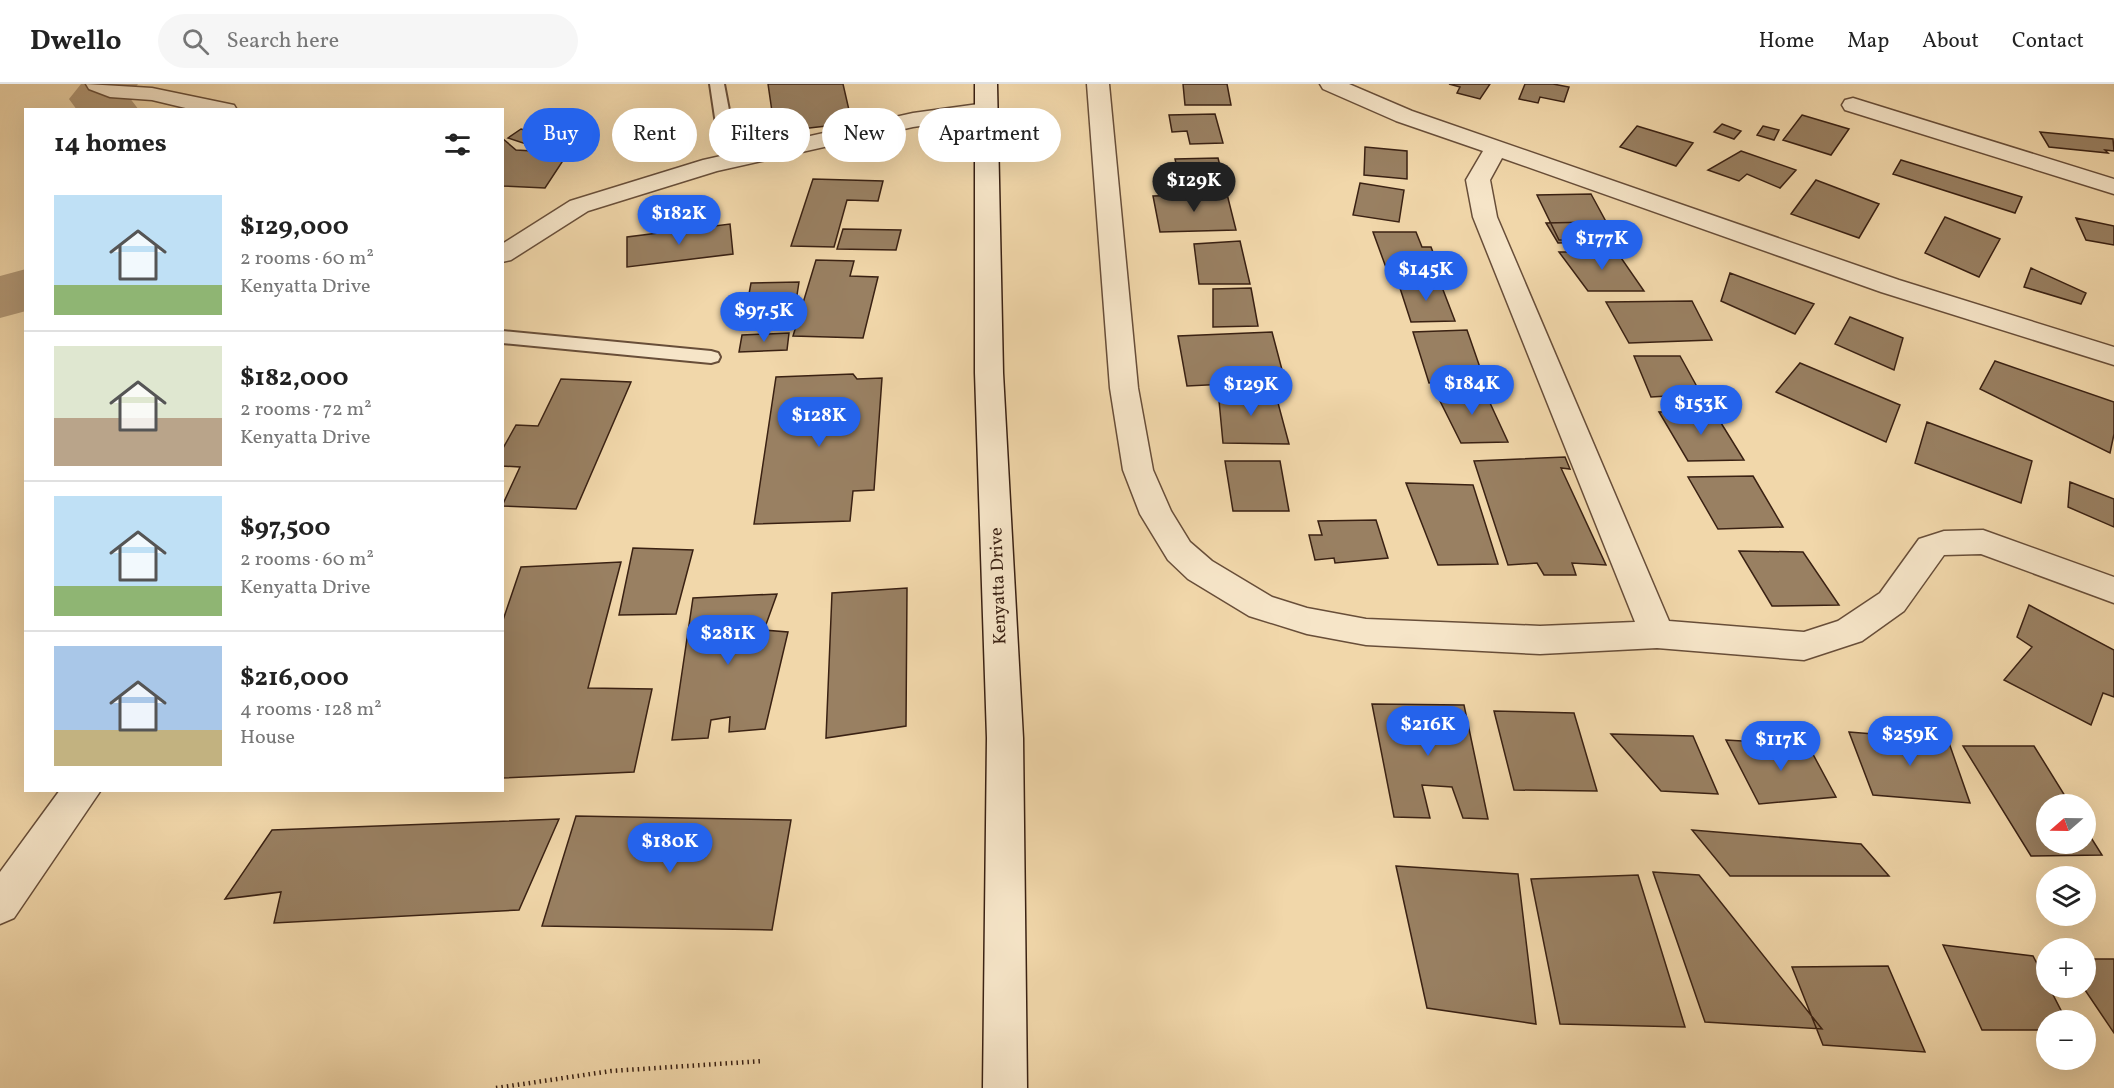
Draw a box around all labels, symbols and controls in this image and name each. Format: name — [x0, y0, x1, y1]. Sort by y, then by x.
search box — [158, 14, 578, 68]
text: Dwello — [30, 22, 122, 61]
icon: search — [179, 25, 212, 58]
text: Search here — [227, 26, 339, 57]
text: Home — [1759, 27, 1814, 56]
text: Map — [1847, 27, 1889, 56]
text: About — [1922, 27, 1979, 56]
text: Contact — [2012, 27, 2084, 56]
chip: Buy — [522, 108, 600, 162]
chip: Rent — [612, 108, 697, 162]
chip: Filters — [709, 108, 810, 162]
chip: New — [822, 108, 906, 162]
chip: Apartment — [918, 108, 1061, 162]
text: 14 homes — [54, 126, 167, 162]
icon: filters — [441, 128, 474, 161]
pin: $129K — [1152, 162, 1236, 213]
text: $129K — [1166, 167, 1222, 195]
pin: $182K — [637, 195, 721, 246]
text: $182K — [652, 200, 706, 228]
text: $129,000 — [240, 209, 349, 245]
icon: home — [102, 219, 174, 291]
pin: $177K — [1560, 220, 1644, 271]
text: $177K — [1576, 225, 1628, 253]
text: 2 rooms · 60 m² — [240, 245, 374, 273]
pin: $145K — [1384, 251, 1468, 302]
text: $145K — [1398, 256, 1454, 284]
text: Kenyatta Drive — [240, 273, 371, 301]
pin: $97.5K — [715, 292, 813, 343]
text: $97.5K — [734, 297, 794, 325]
text: $182,000 — [240, 360, 348, 396]
pin: $184K — [1430, 365, 1514, 416]
pin: $129K — [1209, 366, 1293, 417]
icon: home — [102, 370, 174, 442]
text: $184K — [1444, 370, 1500, 398]
text: $129K — [1223, 371, 1279, 399]
pin: $153K — [1659, 385, 1743, 436]
text: $153K — [1674, 390, 1728, 418]
text: 2 rooms · 72 m² — [240, 396, 372, 424]
pin: $128K — [777, 397, 861, 448]
text: $128K — [792, 402, 846, 430]
text: Kenyatta Drive — [240, 424, 371, 452]
text: $97,500 — [240, 510, 331, 546]
icon: home — [102, 520, 174, 592]
street label: Kenyatta Drive — [984, 527, 1014, 645]
text: 2 rooms · 60 m² — [240, 546, 374, 574]
text: Kenyatta Drive — [240, 574, 371, 602]
pin: $281K — [686, 615, 770, 666]
text: $281K — [701, 620, 755, 648]
text: $216,000 — [240, 660, 349, 696]
icon: home — [102, 670, 174, 742]
text: 4 rooms · 128 m² — [240, 696, 382, 724]
pin: $216K — [1386, 706, 1470, 757]
text: $216K — [1400, 711, 1456, 739]
pin: $259K — [1868, 716, 1952, 767]
pin: $117K — [1739, 721, 1823, 772]
text: $259K — [1882, 721, 1938, 749]
text: House — [240, 724, 295, 752]
text: $117K — [1755, 726, 1807, 754]
north arrow — [2036, 794, 2096, 854]
map controls — [2036, 794, 2096, 1070]
pin: $180K — [628, 823, 712, 874]
text: $180K — [642, 828, 698, 856]
button: layers — [2036, 866, 2096, 926]
button: + — [2036, 938, 2096, 998]
button: − — [2036, 1010, 2096, 1070]

